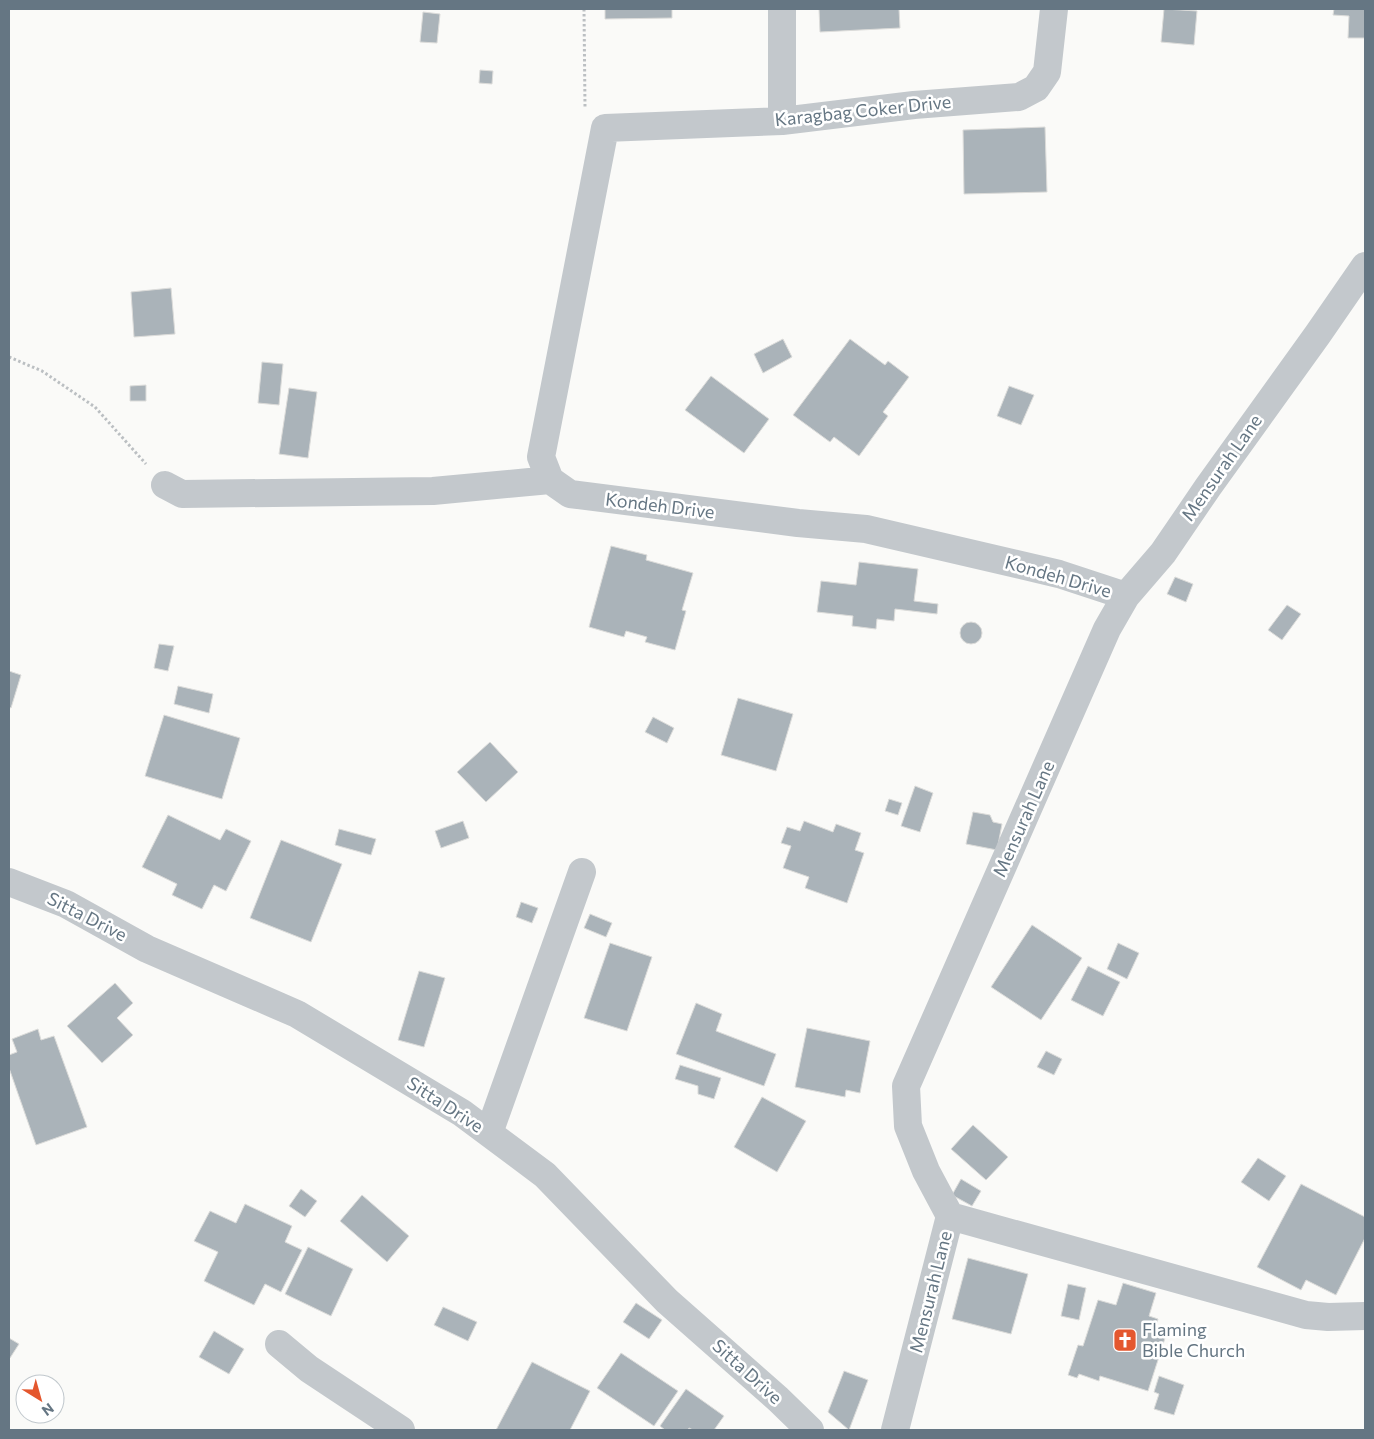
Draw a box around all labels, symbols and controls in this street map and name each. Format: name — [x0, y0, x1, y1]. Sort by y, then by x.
street label: Karagbag Coker Drive — [774, 90, 952, 130]
street label: Mensurah Lane — [1176, 410, 1266, 525]
street label: Kondeh Drive — [604, 487, 716, 523]
street label: Kondeh Drive — [1003, 550, 1114, 602]
street label: Mensurah Lane — [988, 757, 1059, 880]
street label: Sitta Drive — [44, 887, 131, 945]
street label: Sitta Drive — [403, 1071, 488, 1137]
street label: Mensurah Lane — [904, 1228, 956, 1355]
place label: Flaming Bible Church — [1142, 1318, 1245, 1361]
church icon: Flaming Bible Church — [1112, 1327, 1138, 1353]
street label: Sitta Drive — [708, 1334, 787, 1408]
north arrow — [15, 1374, 65, 1424]
text: N — [39, 1400, 57, 1420]

